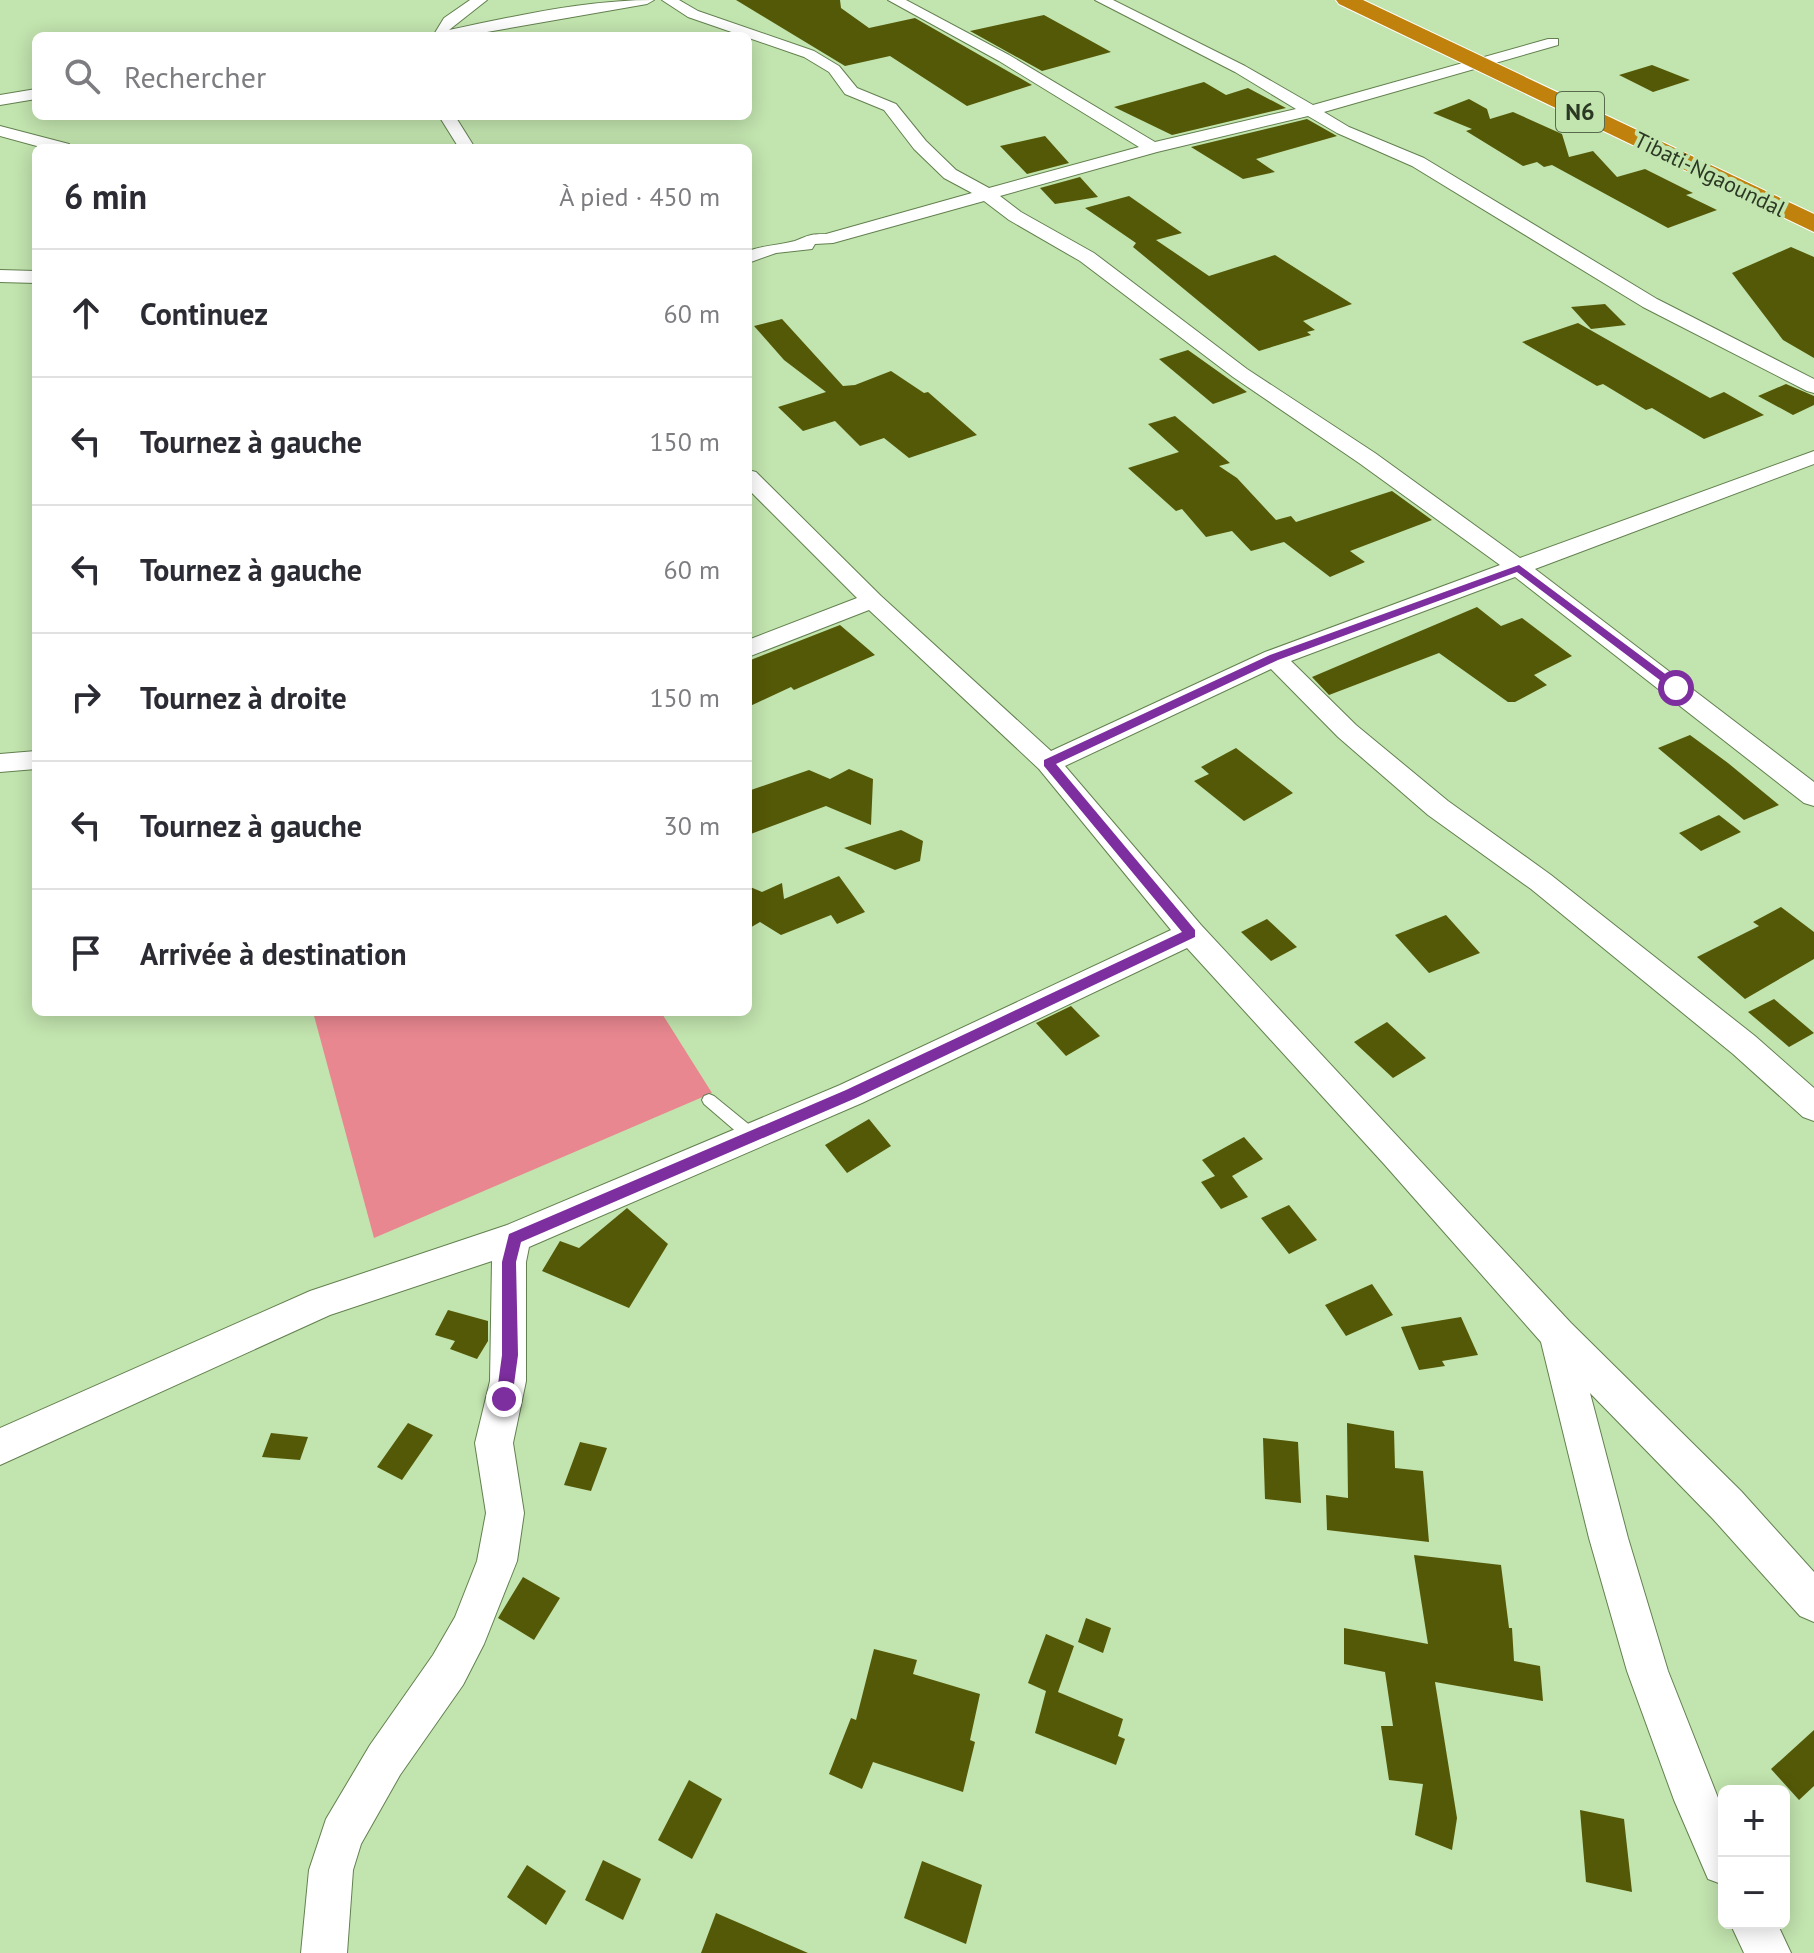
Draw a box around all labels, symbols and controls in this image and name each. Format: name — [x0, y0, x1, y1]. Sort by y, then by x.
search box — [32, 32, 752, 120]
icon: search — [60, 54, 104, 98]
text: Rechercher — [124, 57, 266, 96]
road number: N6 — [1556, 92, 1604, 132]
street label: Tibati-Ngaoundal — [1630, 125, 1791, 223]
text: 6 min — [64, 174, 147, 218]
text: À pied · 450 m — [559, 180, 720, 213]
icon: ahead — [64, 291, 108, 335]
text: Continuez — [140, 294, 268, 333]
text: 60 m — [664, 297, 720, 330]
icon: left — [64, 419, 108, 463]
text: Tournez à gauche — [140, 422, 362, 461]
text: 150 m — [649, 425, 720, 458]
icon: left — [64, 547, 108, 591]
text: Tournez à gauche — [140, 550, 362, 589]
text: 60 m — [664, 553, 720, 586]
route start — [1658, 670, 1694, 706]
icon: right — [64, 675, 108, 719]
text: Tournez à droite — [140, 678, 347, 717]
text: 150 m — [649, 681, 720, 714]
icon: left — [64, 803, 108, 847]
text: Tournez à gauche — [140, 806, 362, 845]
text: 30 m — [664, 809, 720, 842]
icon: arrive — [64, 931, 108, 975]
text: Arrivée à destination — [140, 934, 407, 973]
route end — [486, 1381, 522, 1417]
map controls — [1718, 1785, 1790, 1929]
button: + — [1718, 1785, 1790, 1857]
button: − — [1718, 1857, 1790, 1929]

